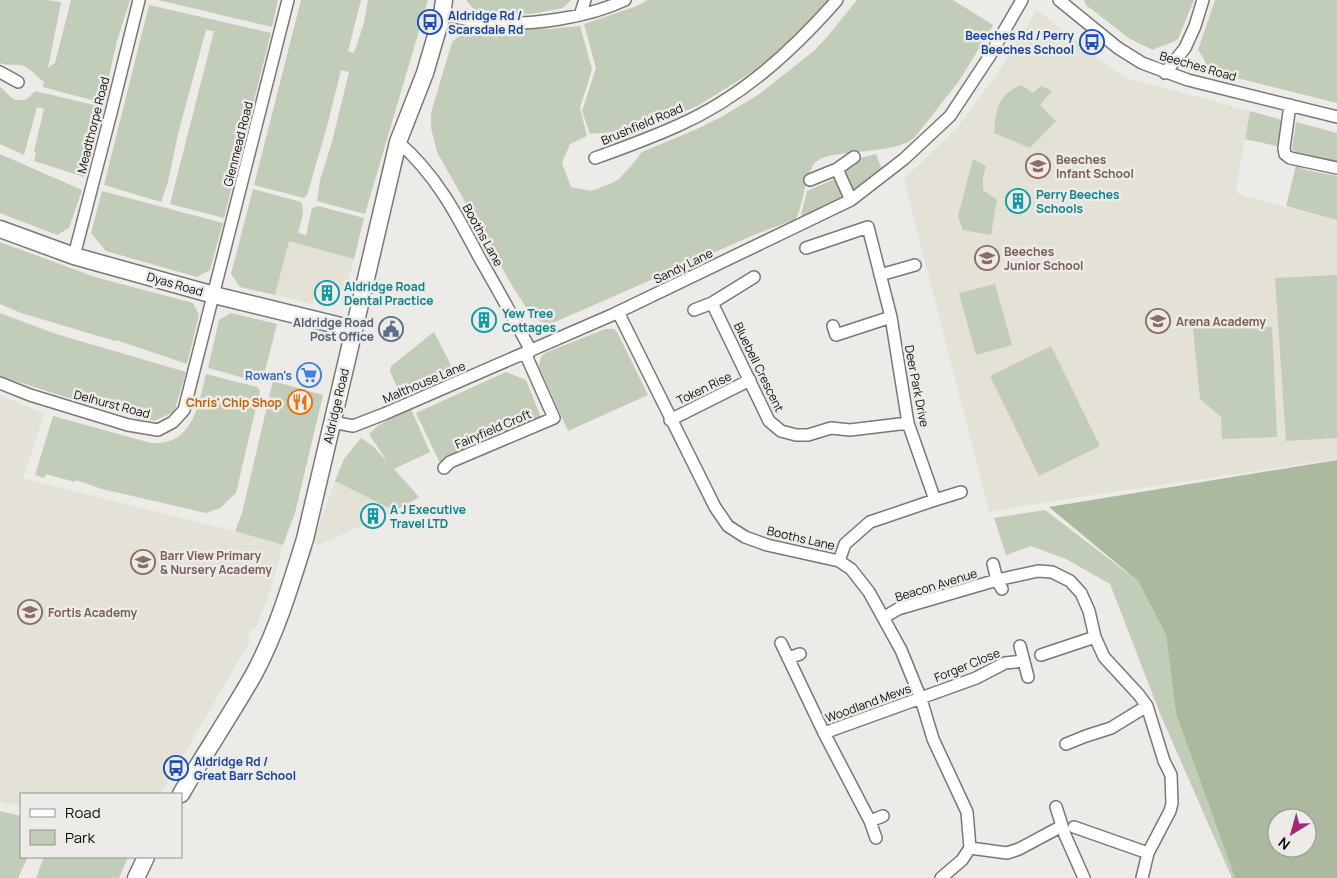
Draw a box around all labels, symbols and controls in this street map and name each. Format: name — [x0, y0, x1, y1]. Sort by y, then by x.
place label: Aldridge Rd / Scarsdale Rd — [448, 7, 523, 38]
bus stop icon: Aldridge Rd / Scarsdale Rd — [417, 9, 443, 35]
place label: Beeches Rd / Perry Beeches School — [965, 27, 1074, 58]
bus stop icon: Beeches Rd / Perry Beeches School — [1079, 29, 1105, 55]
street label: Beeches Road — [1158, 47, 1238, 85]
street label: Meadthorpe Road — [73, 75, 113, 175]
street label: Brushfield Road — [599, 99, 685, 149]
street label: Glenmead Road — [219, 100, 257, 188]
place label: Beeches Infant School — [1056, 151, 1134, 182]
school or university icon: Beeches Infant School — [1025, 153, 1051, 179]
place label: Perry Beeches Schools — [1036, 186, 1120, 217]
building icon: Perry Beeches Schools — [1005, 188, 1031, 214]
street label: Booths Lane — [459, 201, 507, 269]
place label: Beeches Junior School — [1004, 243, 1084, 274]
street label: Sandy Lane — [651, 244, 715, 288]
school or university icon: Beeches Junior School — [974, 245, 1000, 271]
street label: Dyas Road — [145, 268, 205, 300]
place label: Aldridge Road Dental Practice — [344, 278, 433, 309]
building icon: Aldridge Road Dental Practice — [314, 280, 340, 306]
place label: Yew Tree Cottages — [502, 305, 556, 336]
building icon: Yew Tree Cottages — [471, 307, 497, 333]
school or university icon: Arena Academy — [1145, 308, 1171, 334]
place label: Arena Academy — [1176, 313, 1266, 330]
place label: Aldridge Road Post Office — [293, 314, 374, 345]
public building icon: Aldridge Road Post Office — [378, 316, 404, 342]
street label: Bluebell Crescent — [730, 319, 788, 415]
street label: Deer Park Drive — [901, 344, 933, 428]
street label: Malthouse Lane — [380, 357, 468, 407]
supermarket icon: Rowan's — [296, 362, 322, 388]
place label: Rowan's — [245, 367, 293, 384]
street label: Aldridge Road — [319, 367, 353, 445]
street label: Token Rise — [674, 367, 734, 409]
street label: Delhurst Road — [72, 386, 152, 422]
restaurant icon: Chris' Chip Shop — [287, 389, 313, 415]
place label: Chris' Chip Shop — [186, 394, 282, 411]
street label: Fairyfield Croft — [452, 405, 534, 453]
place label: A J Executive Travel LTD — [390, 501, 466, 532]
building icon: A J Executive Travel LTD — [360, 503, 386, 529]
street label: Booths Lane — [765, 522, 837, 554]
place label: Barr View Primary & Nursery Academy — [160, 547, 272, 578]
school or university icon: Barr View Primary & Nursery Academy — [130, 549, 156, 575]
street label: Beacon Avenue — [893, 564, 979, 606]
school or university icon: Fortis Academy — [17, 599, 43, 625]
place label: Fortis Academy — [48, 604, 138, 621]
street label: Forger Close — [932, 644, 1002, 686]
street label: Woodland Mews — [823, 680, 913, 726]
place label: Aldridge Rd / Great Barr School — [194, 753, 296, 784]
bus stop icon: Aldridge Rd / Great Barr School — [163, 755, 189, 781]
legend — [20, 793, 182, 858]
text: Road — [65, 802, 101, 823]
north arrow — [1267, 808, 1317, 858]
text: Park — [65, 827, 95, 848]
text: N — [1274, 833, 1294, 854]

